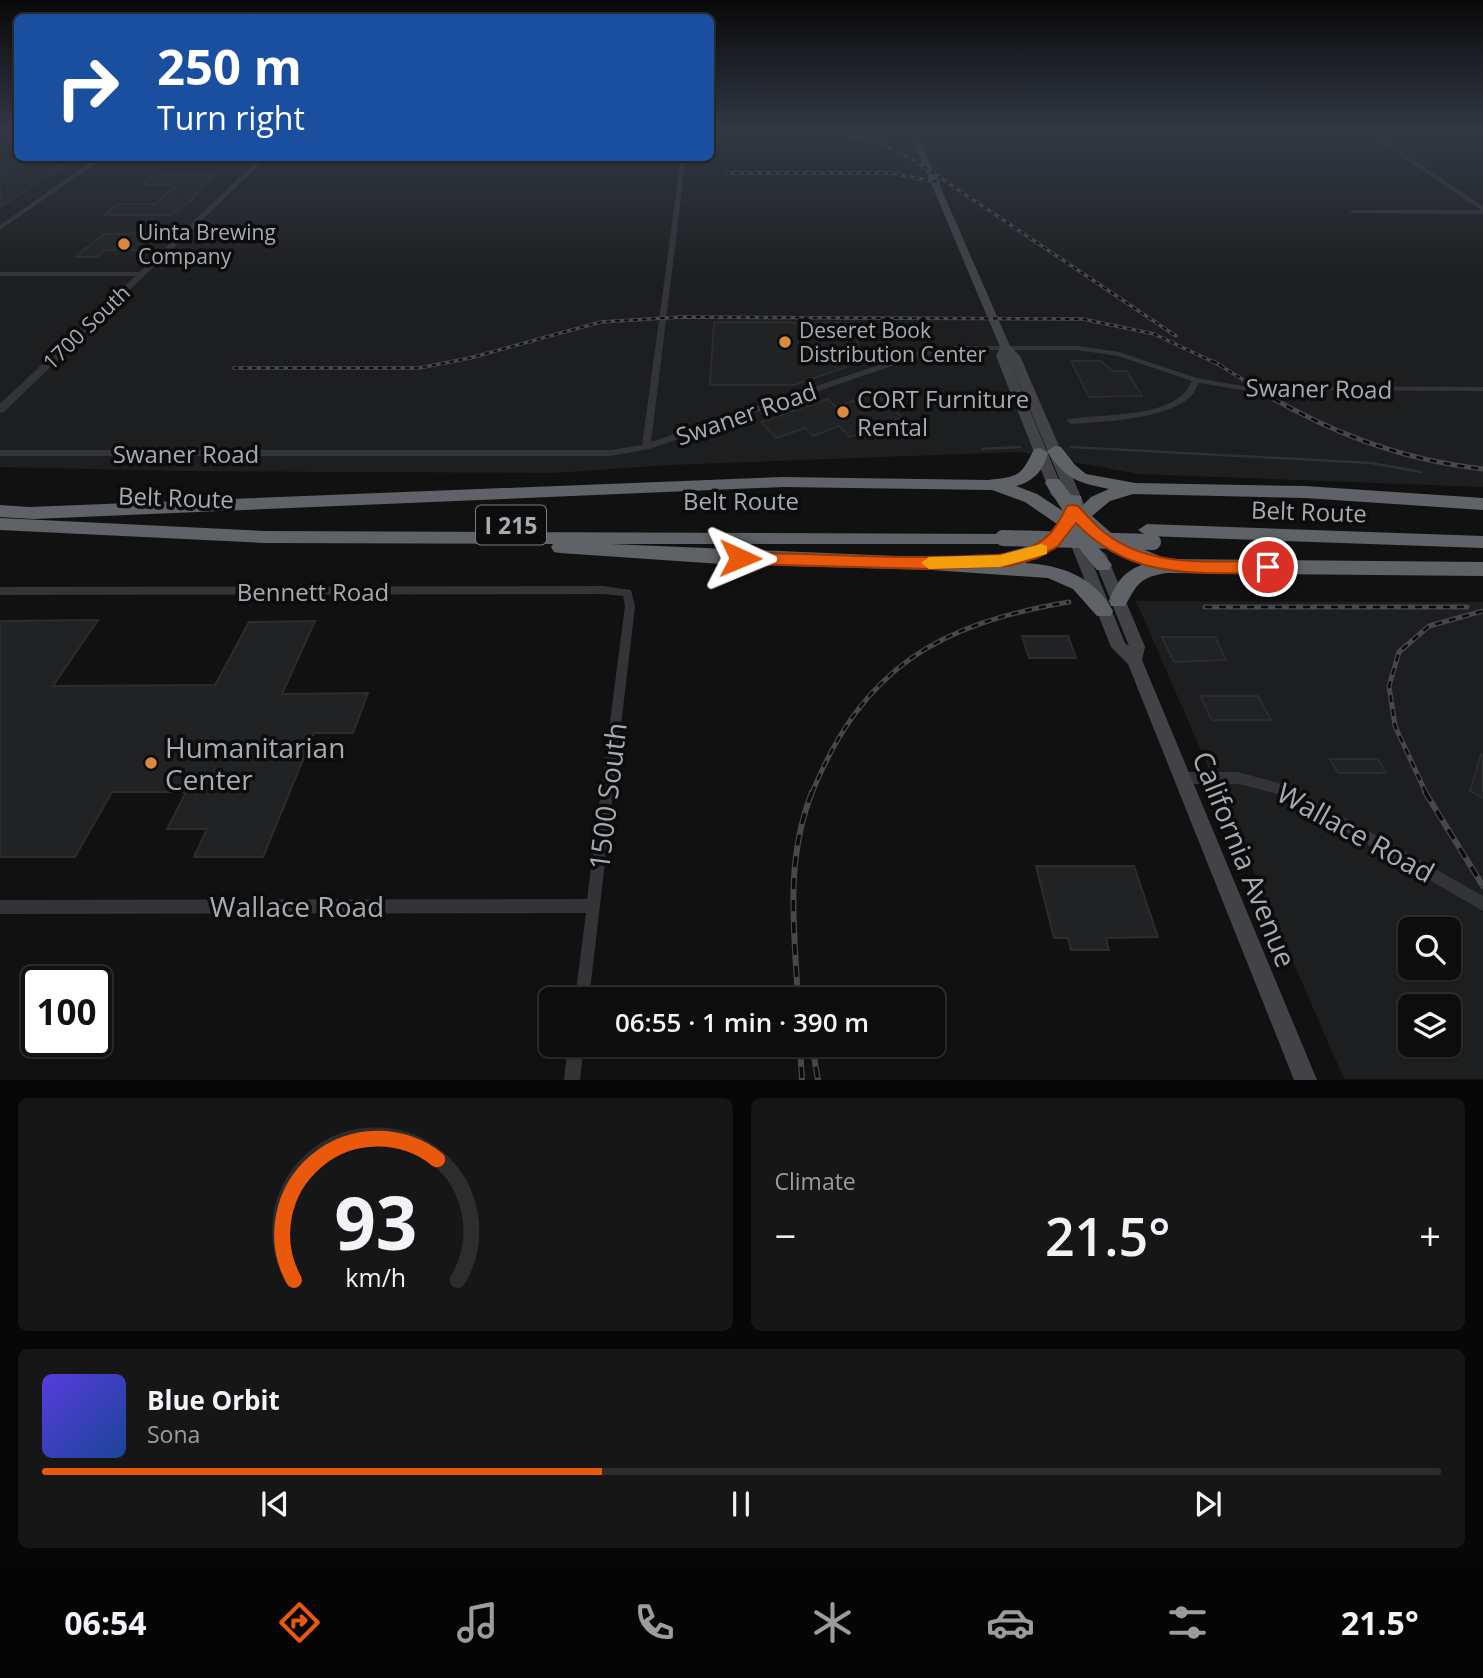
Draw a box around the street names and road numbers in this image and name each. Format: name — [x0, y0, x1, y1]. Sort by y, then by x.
street label: 1700 South — [36, 278, 136, 376]
street label: Swaner Road — [1245, 370, 1393, 406]
street label: Swaner Road — [671, 374, 821, 452]
street label: Swaner Road — [113, 437, 259, 470]
street label: Belt Route — [118, 478, 234, 516]
street label: Belt Route — [683, 484, 799, 517]
street label: Belt Route — [1251, 492, 1367, 530]
road number: I 215 — [476, 505, 546, 544]
street label: Bennett Road — [237, 575, 389, 608]
street label: 1500 South — [579, 720, 635, 872]
street label: California Avenue — [1184, 745, 1306, 973]
street label: Wallace Road — [1271, 773, 1441, 891]
street label: Wallace Road — [210, 887, 384, 925]

